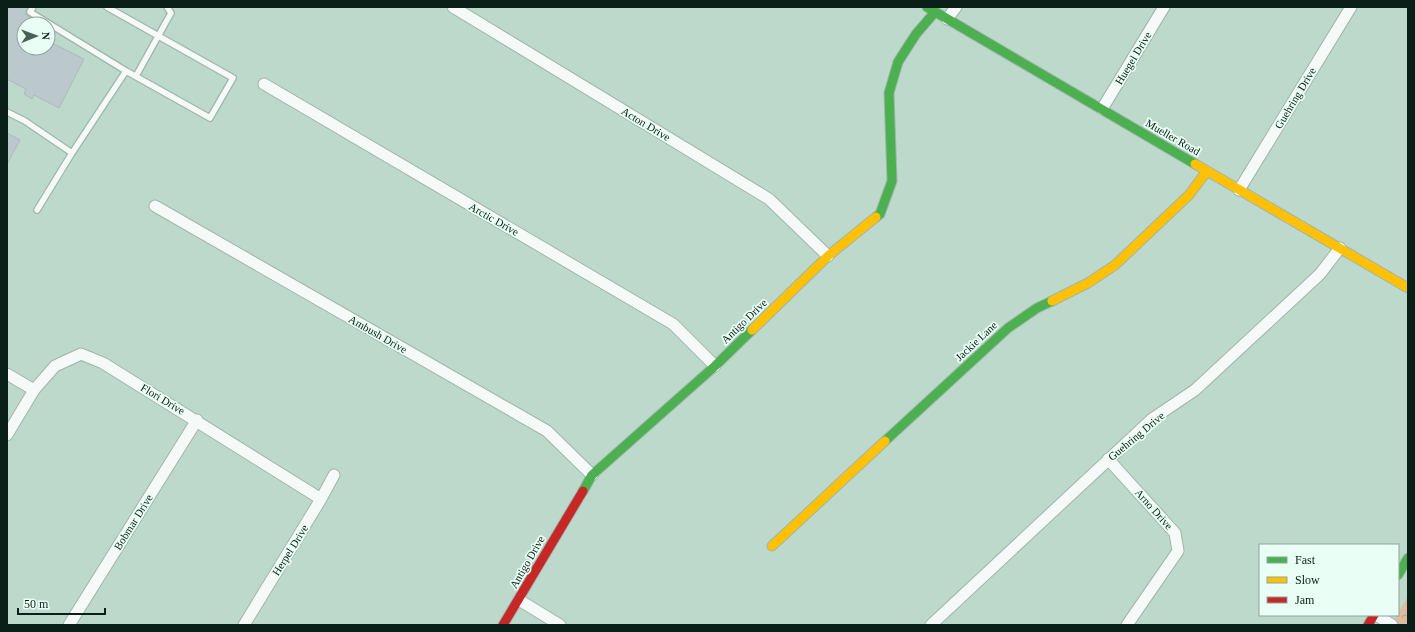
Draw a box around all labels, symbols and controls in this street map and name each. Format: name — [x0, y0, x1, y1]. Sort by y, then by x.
north arrow — [16, 16, 56, 56]
street label: Huegel Drive — [1113, 29, 1154, 87]
text: N — [40, 32, 52, 40]
street label: Guehring Drive — [1272, 65, 1318, 131]
street label: Acton Drive — [619, 105, 673, 143]
street label: Mueller Road — [1144, 117, 1203, 158]
street label: Arctic Drive — [467, 200, 521, 238]
street label: Antigo Drive — [719, 296, 769, 346]
street label: Ambush Drive — [347, 313, 409, 356]
street label: Jackie Lane — [953, 319, 999, 363]
street label: Flori Drive — [139, 381, 187, 417]
street label: Guehring Drive — [1106, 409, 1167, 463]
street label: Arno Drive — [1133, 486, 1175, 532]
street label: Bobmar Drive — [111, 492, 155, 552]
street label: Herpel Drive — [270, 522, 310, 578]
street label: Antigo Drive — [507, 534, 547, 590]
legend — [1259, 544, 1399, 616]
text: Fast — [1295, 553, 1316, 567]
text: Slow — [1295, 573, 1320, 587]
scale bar — [18, 590, 105, 616]
text: Jam — [1295, 593, 1315, 607]
text: 50 m — [24, 597, 49, 611]

